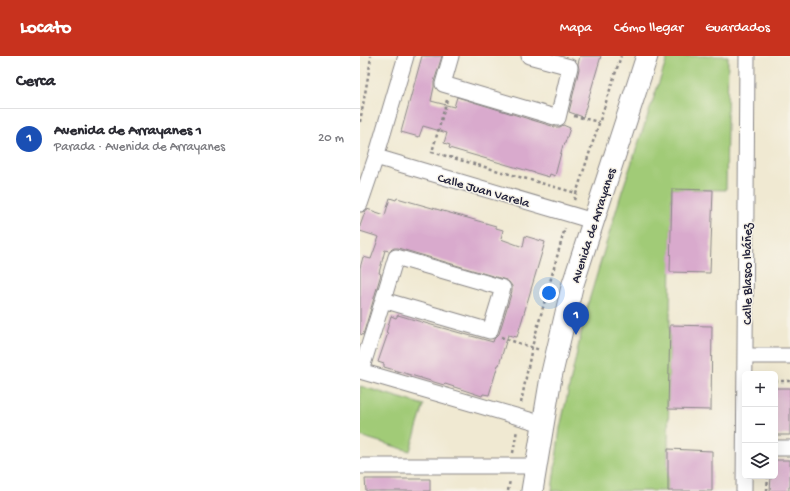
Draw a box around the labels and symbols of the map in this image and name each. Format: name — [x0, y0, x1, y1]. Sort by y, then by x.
street label: Avenida de Arrayanes — [569, 165, 620, 285]
street label: Calle Juan Varela — [436, 171, 532, 212]
street label: Calle Blasco Ibáñez — [741, 222, 756, 325]
your location — [539, 283, 559, 303]
pin: 1 — [563, 302, 589, 335]

